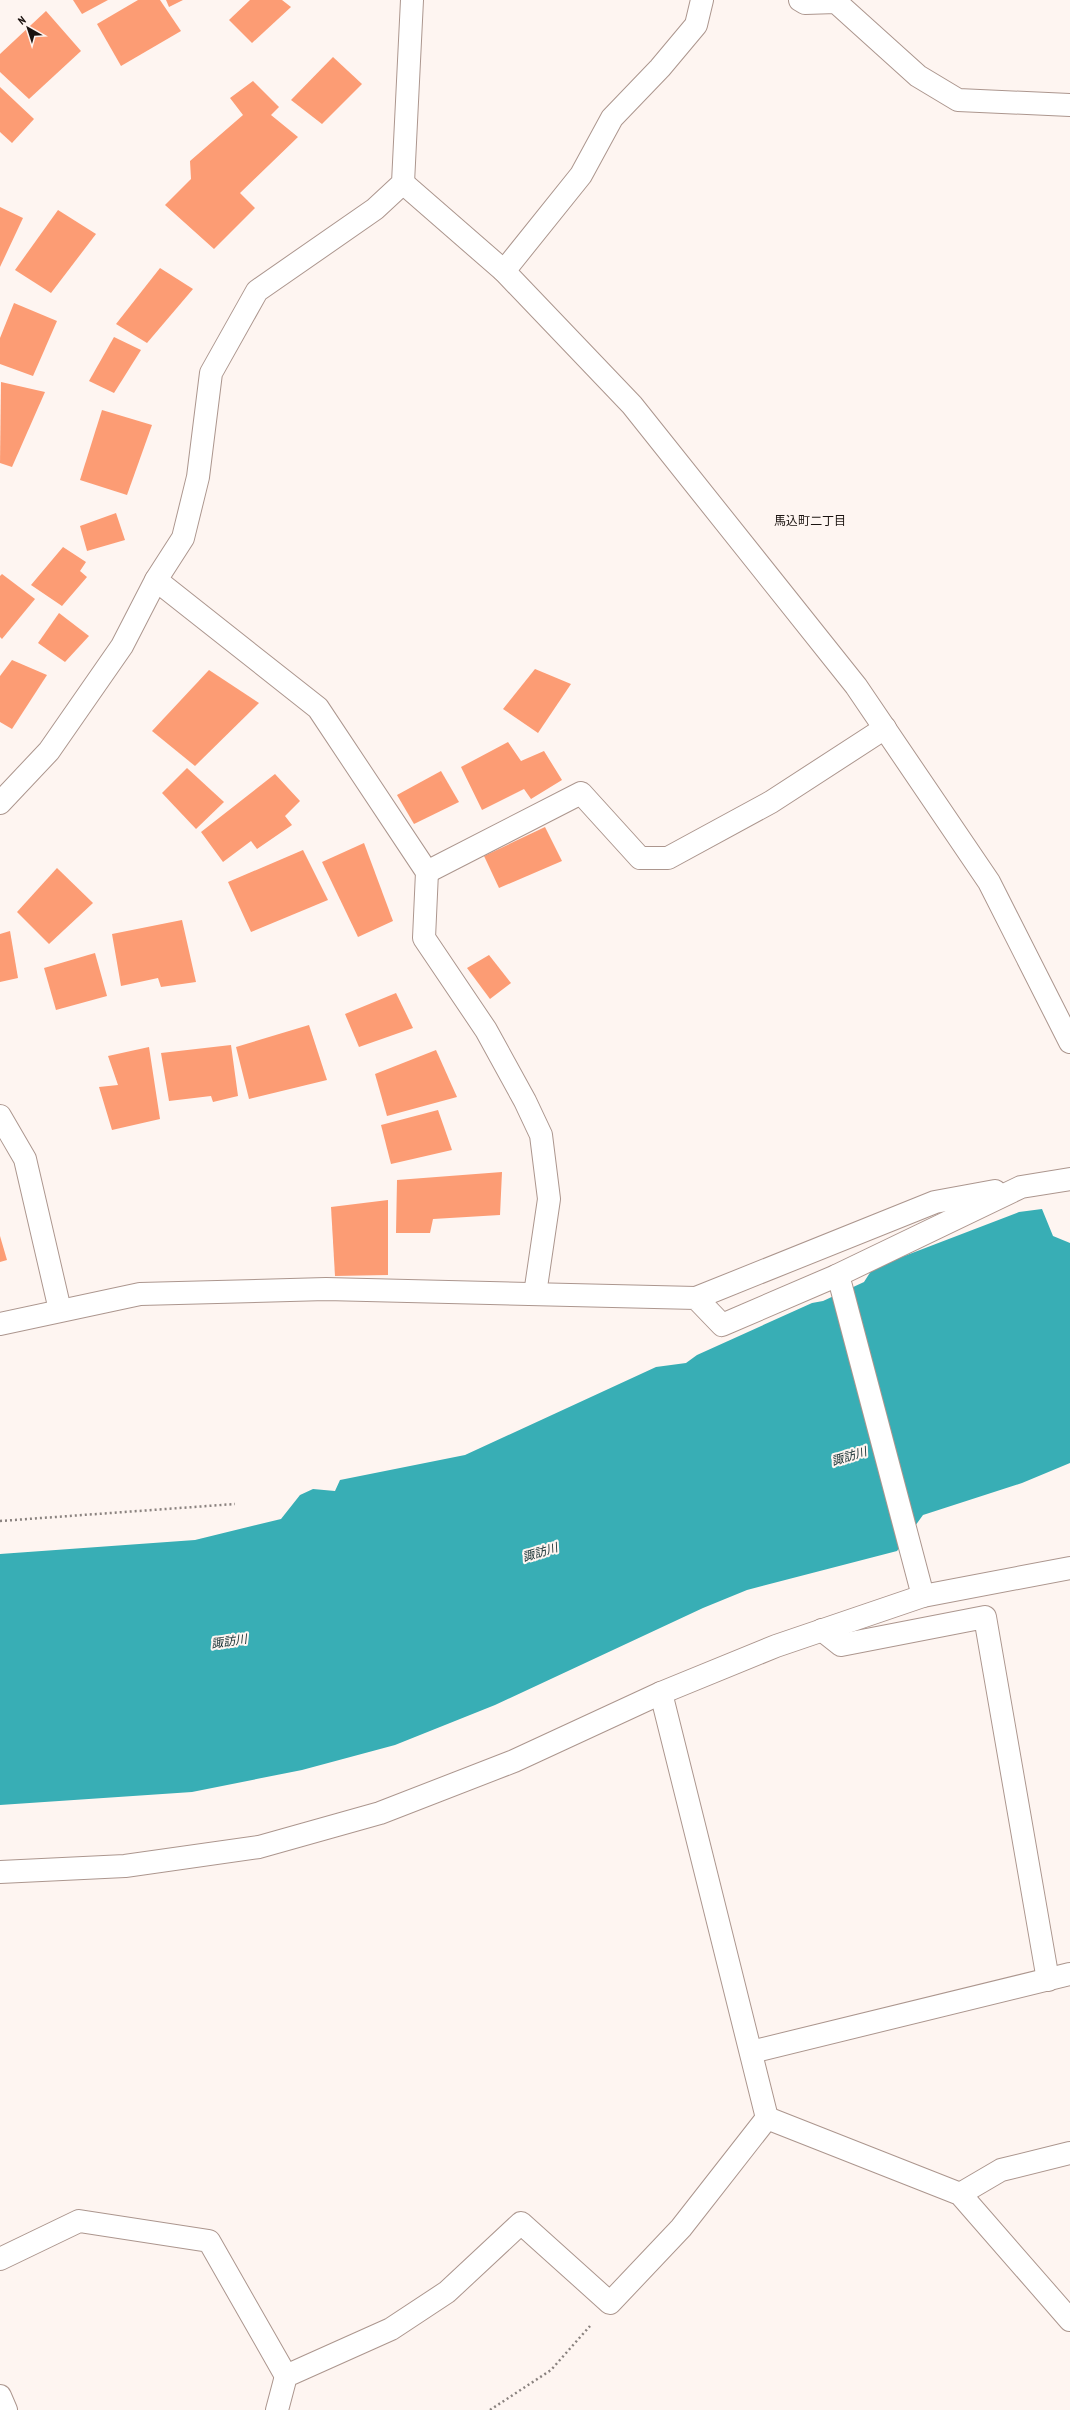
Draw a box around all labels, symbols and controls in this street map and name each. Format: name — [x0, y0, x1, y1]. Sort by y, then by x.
north arrow — [8, 8, 48, 48]
text: N — [15, 13, 28, 28]
district label: 馬込町二丁目 — [774, 513, 846, 528]
water label: 諏訪川 — [830, 1443, 870, 1468]
water label: 諏訪川 — [521, 1539, 561, 1564]
water label: 諏訪川 — [210, 1631, 250, 1651]

